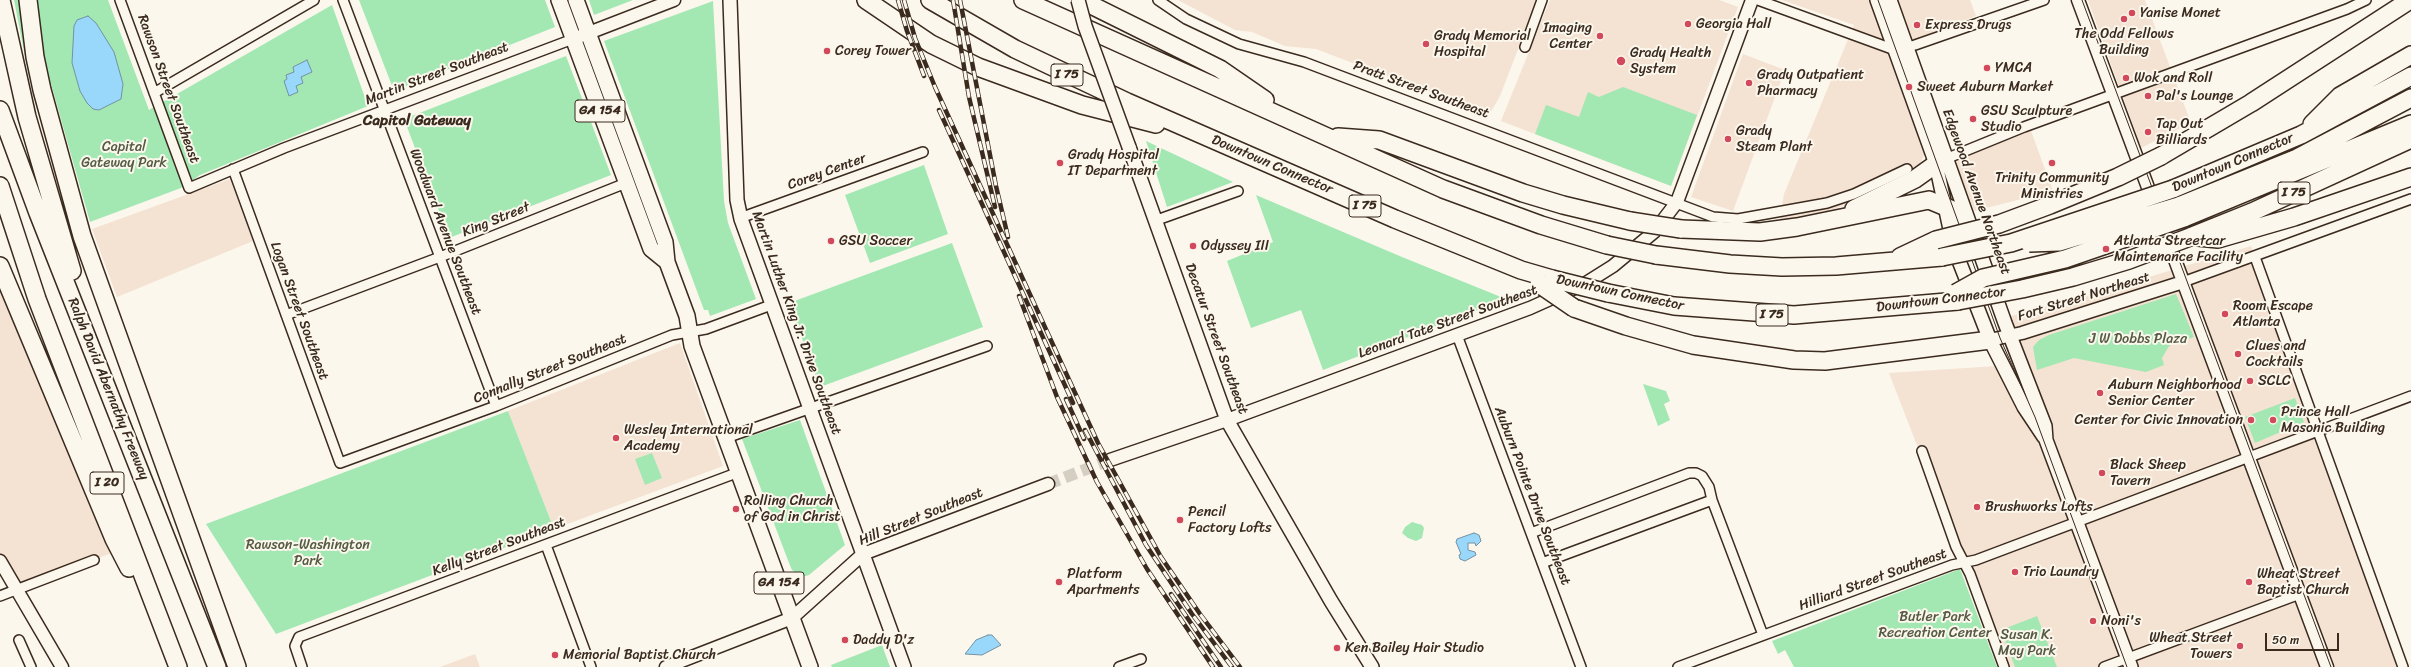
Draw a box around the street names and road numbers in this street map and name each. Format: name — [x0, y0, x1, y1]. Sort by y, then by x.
street label: Rawson Street Southeast — [133, 12, 203, 166]
street label: Martin Street Southeast — [363, 39, 511, 109]
street label: Pratt Street Southeast — [1351, 58, 1491, 122]
road number: I 75 — [1051, 64, 1083, 86]
road number: GA 154 — [575, 100, 625, 122]
street label: Edgewood Avenue Northeast — [1938, 107, 2014, 277]
street label: Downtown Connector — [2170, 130, 2296, 196]
street label: Downtown Connector — [1209, 132, 1335, 198]
street label: Woodward Avenue Southeast — [405, 147, 485, 317]
street label: Corey Center — [785, 150, 869, 194]
road number: I 75 — [2278, 182, 2310, 204]
road number: I 75 — [1349, 195, 1381, 217]
street label: King Street — [460, 199, 532, 241]
street label: Martin Luther King Jr. Drive Southeast — [748, 209, 844, 437]
street label: Logan Street Southeast — [266, 240, 332, 382]
street label: Decatur Street Southeast — [1181, 261, 1251, 417]
street label: Fort Street Northeast — [2016, 269, 2152, 325]
street label: Downtown Connector — [1555, 271, 1685, 315]
street label: Leonard Tate Street Southeast — [1356, 282, 1540, 362]
street label: Downtown Connector — [1875, 284, 2007, 316]
street label: Ralph David Abernathy Freeway — [64, 295, 152, 483]
road number: I 75 — [1756, 304, 1788, 326]
street label: Connally Street Southeast — [471, 331, 629, 407]
street label: Auburn Pointe Drive Southeast — [1490, 404, 1574, 588]
road number: I 20 — [90, 472, 124, 494]
street label: Hill Street Southeast — [857, 484, 985, 550]
street label: Kelly Street Southeast — [430, 514, 568, 580]
street label: Hilliard Street Southeast — [1797, 545, 1949, 615]
road number: GA 154 — [754, 572, 804, 594]

